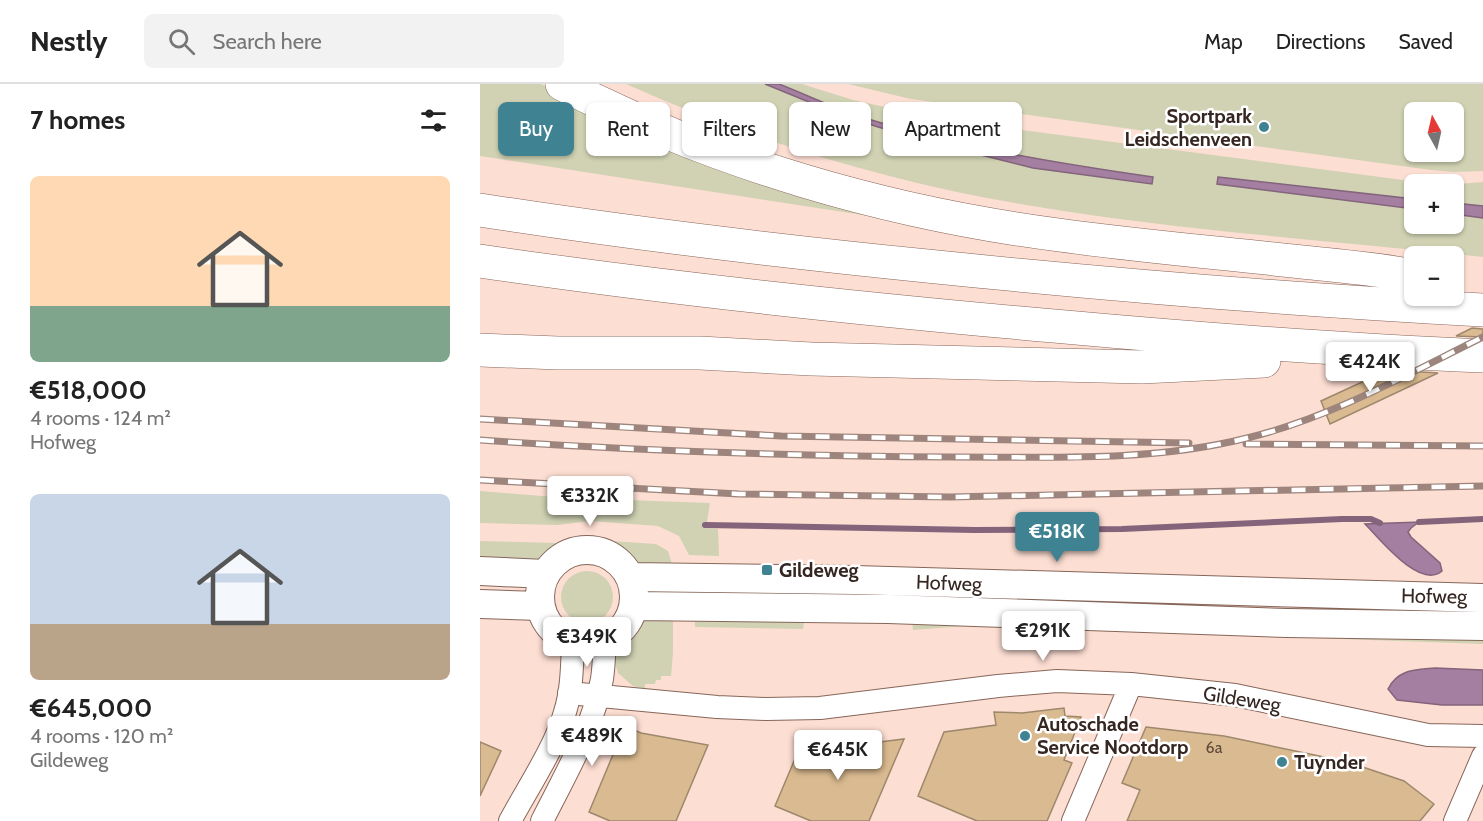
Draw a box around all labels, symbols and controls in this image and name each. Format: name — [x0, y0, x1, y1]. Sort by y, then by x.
search box — [144, 14, 564, 68]
text: Nestly — [30, 24, 108, 58]
icon: search — [165, 25, 198, 58]
text: Search here — [213, 28, 322, 55]
text: Map — [1204, 29, 1243, 54]
text: Directions — [1276, 29, 1365, 54]
text: Saved — [1398, 29, 1453, 54]
chip: Buy — [498, 102, 574, 156]
chip: Rent — [586, 102, 670, 156]
chip: Filters — [682, 102, 777, 156]
chip: New — [789, 102, 871, 156]
chip: Apartment — [883, 102, 1022, 156]
north arrow — [1404, 102, 1464, 162]
map controls — [1404, 102, 1464, 306]
text: 7 homes — [30, 104, 125, 136]
icon: filters — [417, 104, 450, 137]
place label: Sportpark Leidschenveen — [1125, 104, 1252, 151]
marker: Sportpark Leidschenveen — [1257, 120, 1271, 134]
button: + — [1404, 174, 1464, 234]
icon: home — [186, 215, 294, 323]
button: − — [1404, 246, 1464, 306]
pin: €424K — [1328, 342, 1412, 393]
text: €424K — [1340, 349, 1400, 373]
text: €518,000 — [30, 374, 147, 406]
text: 4 rooms · 124 m² — [30, 406, 171, 430]
text: Hofweg — [30, 430, 96, 454]
pin: €332K — [548, 476, 632, 527]
text: €332K — [561, 483, 619, 507]
pin: €518K — [1015, 512, 1099, 563]
text: €518K — [1029, 519, 1085, 543]
icon: home — [186, 533, 294, 641]
place label: Gildeweg — [779, 558, 859, 582]
marker: Gildeweg — [760, 563, 774, 577]
street label: Hofweg — [916, 570, 983, 596]
street label: Hofweg — [1401, 583, 1468, 609]
pin: €291K — [1001, 611, 1085, 662]
pin: €349K — [545, 617, 629, 668]
text: €291K — [1016, 618, 1070, 642]
text: €349K — [557, 624, 617, 648]
street label: Gildeweg — [1202, 681, 1283, 717]
text: €645,000 — [30, 692, 152, 724]
place label: Autoschade Service Nootdorp — [1037, 712, 1188, 759]
pin: €489K — [550, 716, 634, 767]
text: €489K — [561, 723, 623, 747]
text: 4 rooms · 120 m² — [30, 724, 173, 748]
marker: Autoschade Service Nootdorp — [1018, 729, 1032, 743]
pin: €645K — [796, 730, 880, 781]
text: €645K — [808, 737, 868, 761]
house number: 6a — [1206, 738, 1223, 757]
text: Gildeweg — [30, 748, 108, 772]
place label: Tuynder — [1294, 750, 1365, 774]
marker: Tuynder — [1275, 755, 1289, 769]

